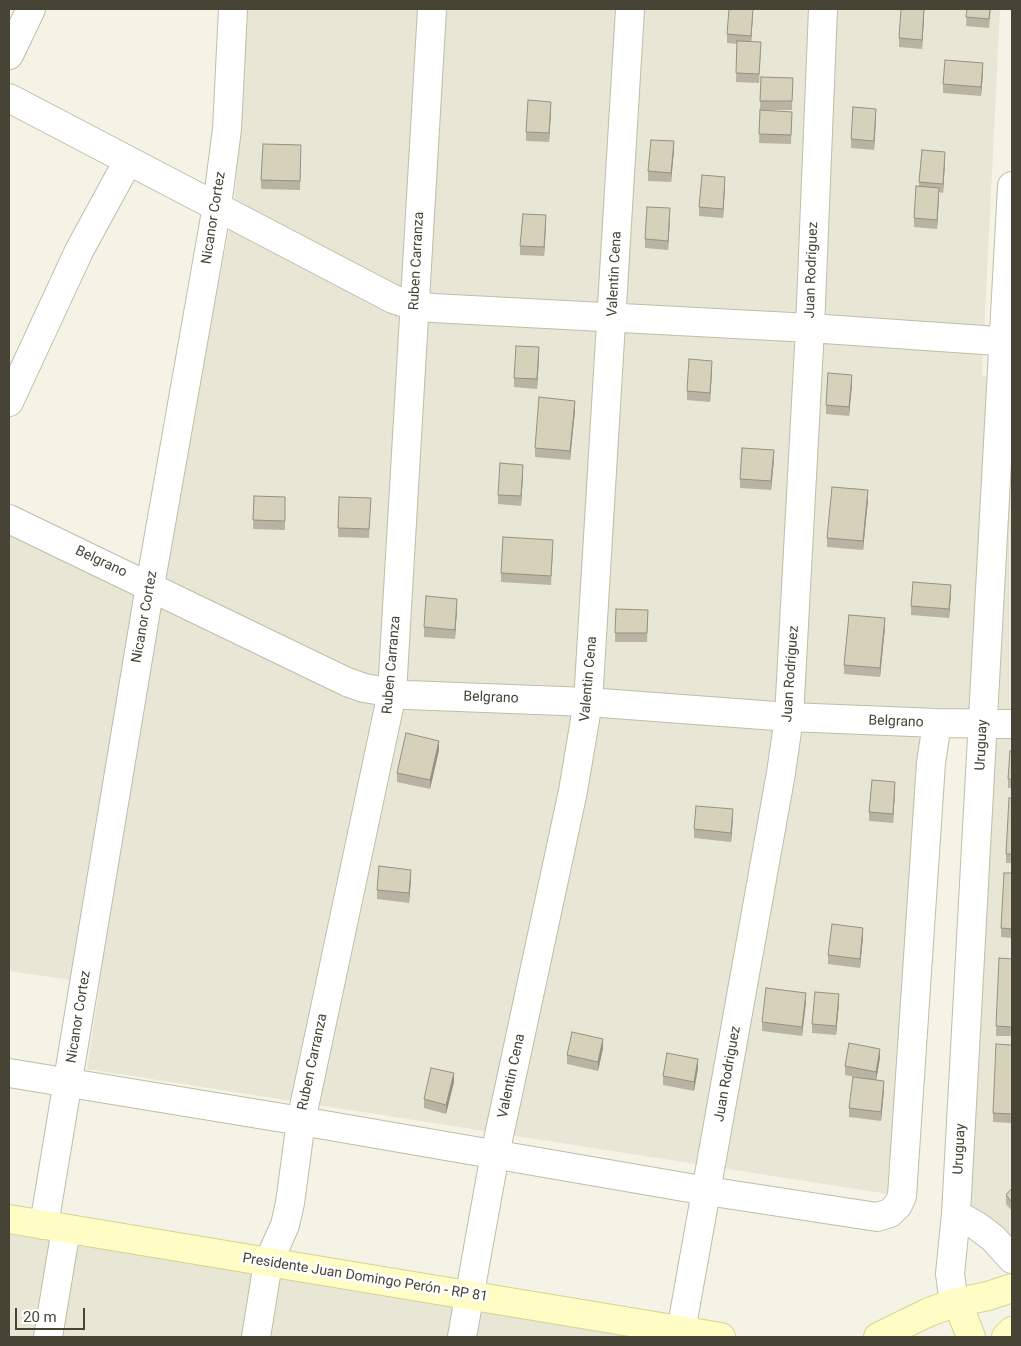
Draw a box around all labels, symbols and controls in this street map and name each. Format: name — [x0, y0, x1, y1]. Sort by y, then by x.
street label: Nicanor Cortez — [198, 171, 230, 265]
street label: Ruben Carranza — [406, 211, 428, 311]
street label: Juan Rodriguez — [802, 221, 822, 319]
street label: Valentin Cena — [604, 231, 626, 317]
street label: Belgrano — [72, 543, 130, 581]
street label: Nicanor Cortez — [129, 570, 161, 664]
street label: Ruben Carranza — [379, 615, 405, 715]
street label: Juan Rodriguez — [779, 625, 803, 723]
street label: Valentin Cena — [577, 636, 601, 722]
street label: Belgrano — [463, 689, 519, 707]
street label: Belgrano — [868, 713, 924, 731]
street label: Uruguay — [972, 719, 992, 771]
street label: Nicanor Cortez — [63, 970, 95, 1064]
street label: Ruben Carranza — [295, 1012, 331, 1112]
street label: Juan Rodriguez — [711, 1025, 745, 1123]
street label: Valentin Cena — [495, 1032, 529, 1120]
street label: Uruguay — [950, 1123, 970, 1175]
street label: Presidente Juan Domingo Perón - RP 81 — [241, 1250, 489, 1306]
scale bar — [18, 1298, 88, 1330]
text: 20 m — [23, 1308, 57, 1326]

